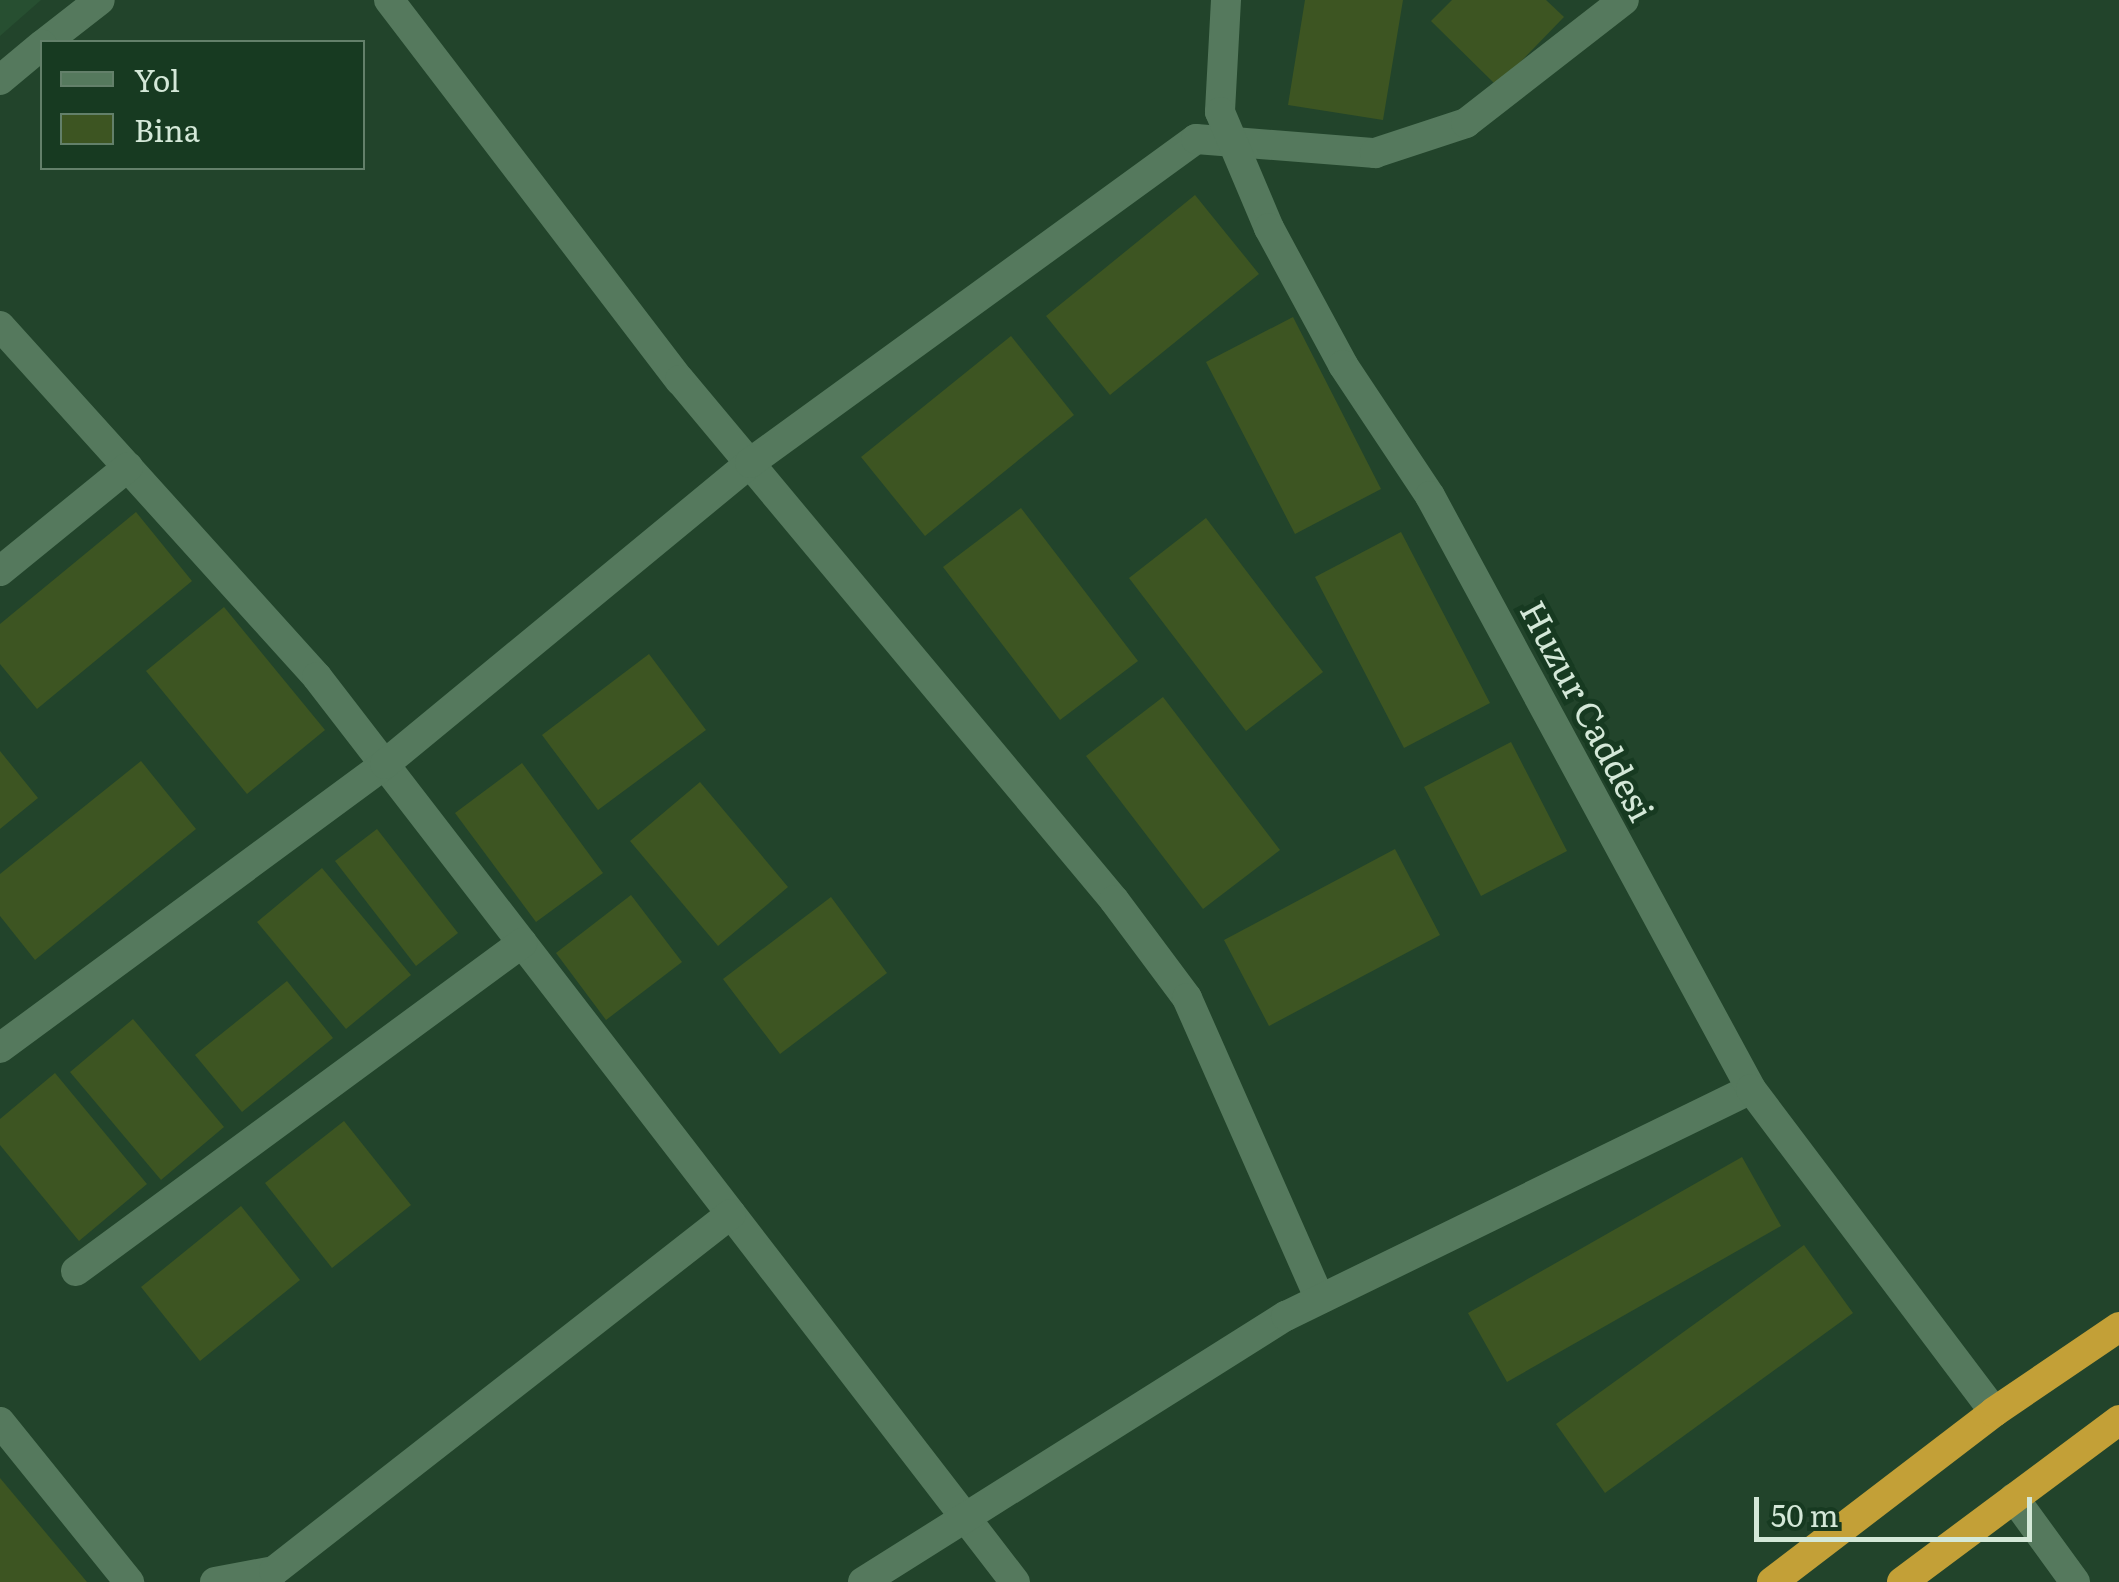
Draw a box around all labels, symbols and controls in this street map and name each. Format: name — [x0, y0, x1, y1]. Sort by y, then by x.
legend — [40, 40, 365, 170]
text: Yol — [134, 57, 180, 101]
text: Bina — [134, 107, 200, 151]
street label: Huzur Caddesi — [1513, 593, 1665, 827]
scale bar — [1759, 1477, 2036, 1539]
text: 50 m — [1771, 1492, 1839, 1536]

